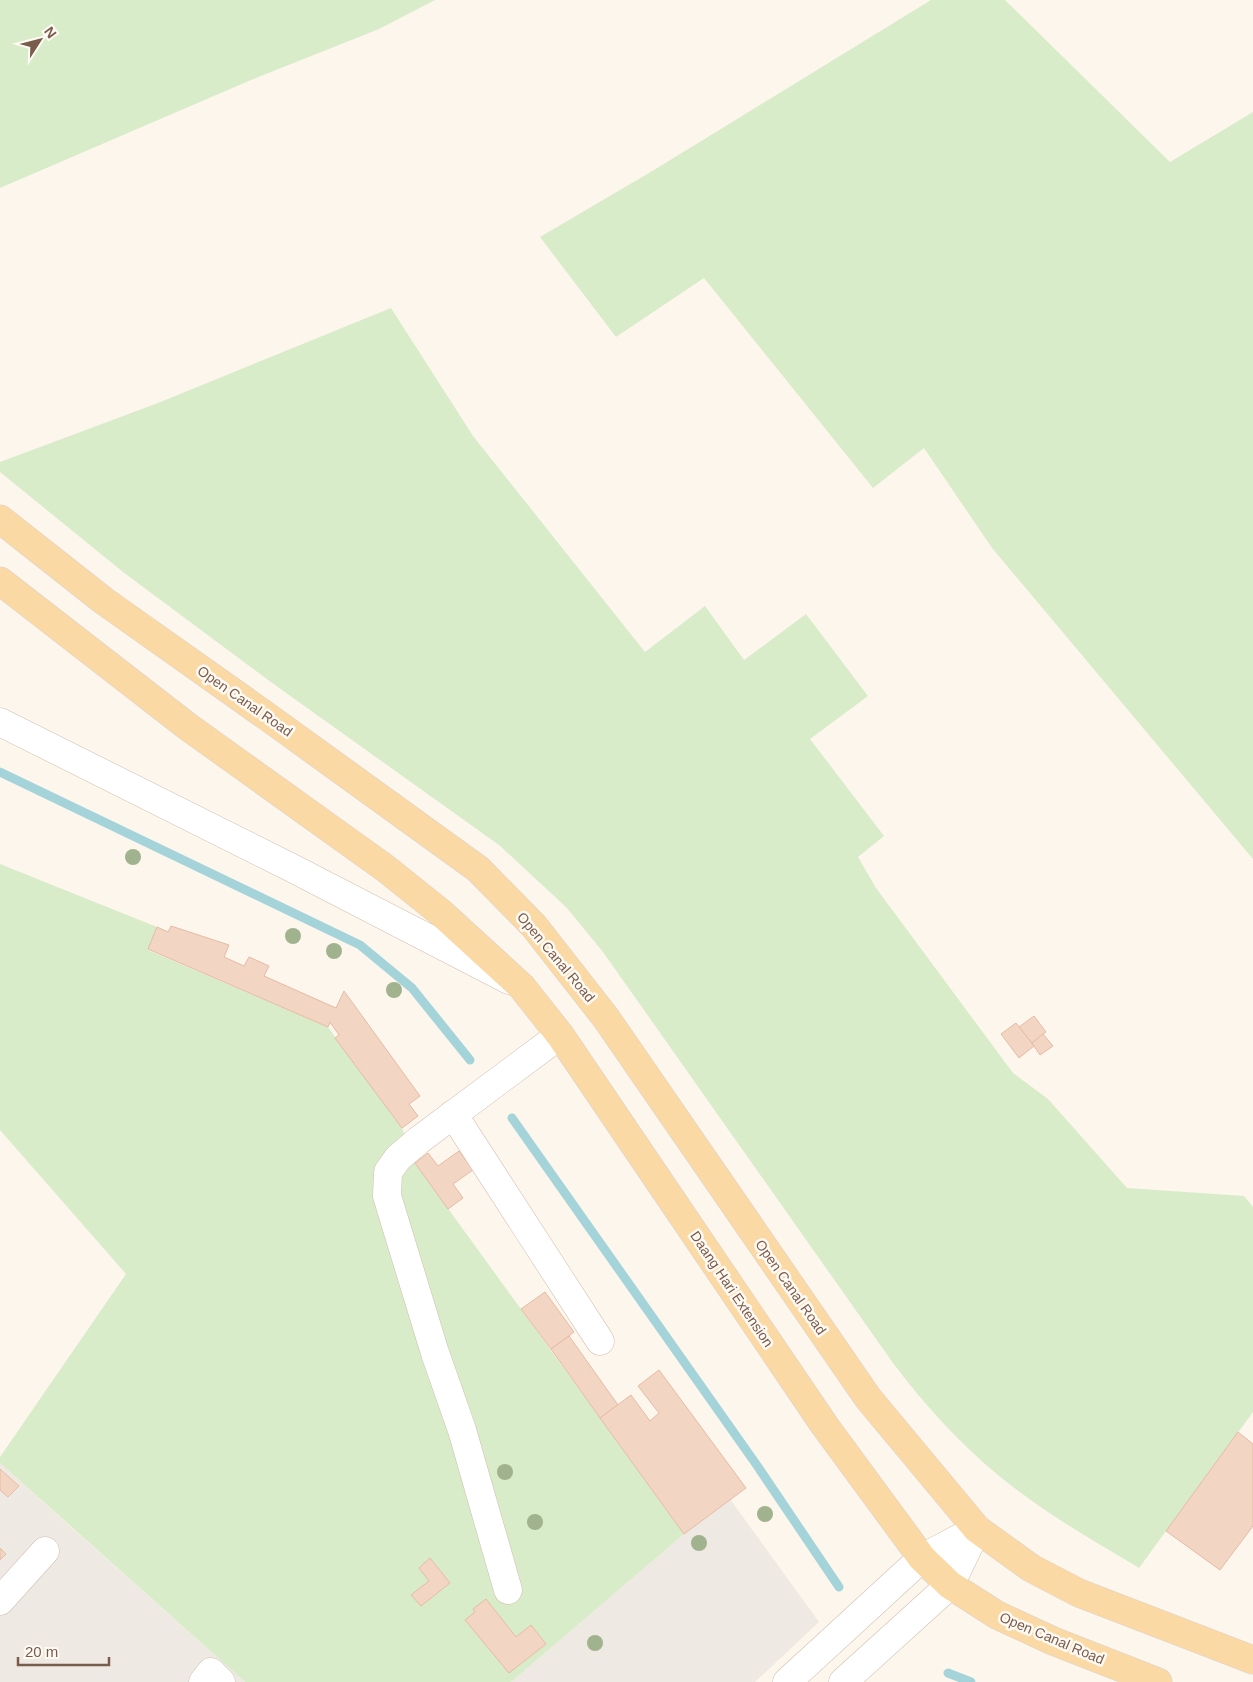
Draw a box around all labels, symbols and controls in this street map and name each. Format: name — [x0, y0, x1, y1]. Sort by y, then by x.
north arrow — [15, 15, 65, 65]
text: N — [41, 24, 60, 41]
street label: Open Canal Road — [195, 662, 295, 740]
street label: Open Canal Road — [514, 909, 598, 1005]
street label: Daang Hari Extension — [687, 1228, 777, 1350]
street label: Open Canal Road — [752, 1237, 830, 1337]
street label: Open Canal Road — [997, 1609, 1107, 1667]
scale bar — [18, 1634, 109, 1666]
text: 20 m — [25, 1643, 58, 1660]

